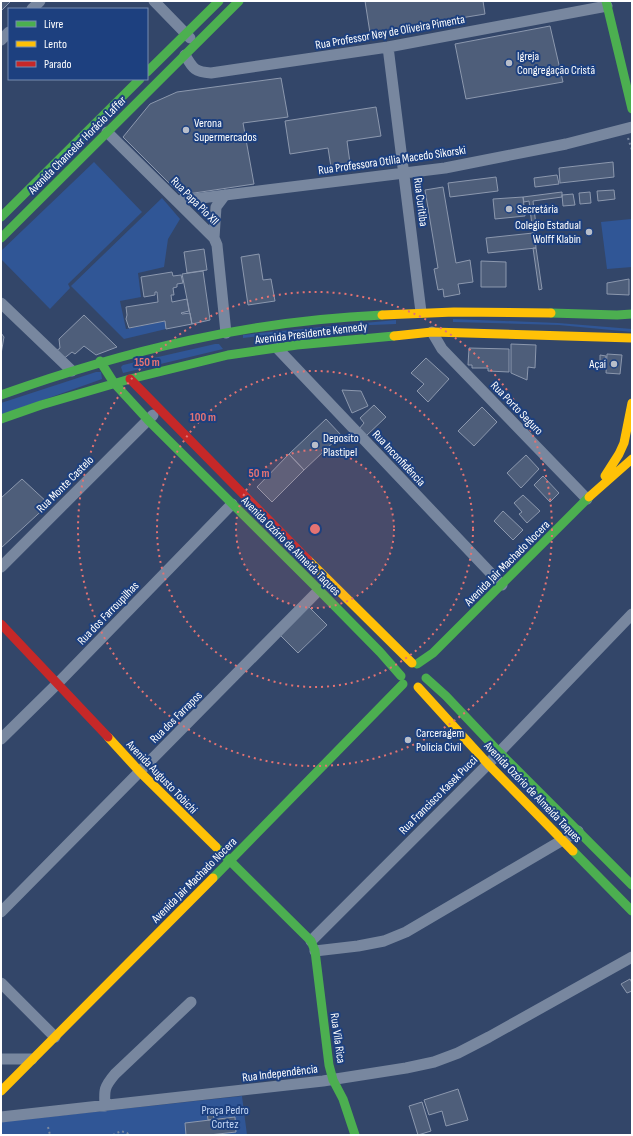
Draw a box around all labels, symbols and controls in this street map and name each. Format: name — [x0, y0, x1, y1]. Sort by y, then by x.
legend — [8, 8, 148, 80]
street label: Rua Professor Ney de Oliveira Pimenta — [314, 12, 466, 53]
text: Livre — [44, 17, 64, 32]
text: Lento — [44, 37, 67, 52]
place label: Igreja Congregação Cristã — [517, 49, 595, 78]
text: Parado — [44, 57, 71, 72]
marker: Igreja Congregação Cristã — [504, 58, 514, 68]
street label: Avenida Chanceler Horácio Laffer — [24, 93, 130, 198]
place label: Verona Supermercados — [194, 116, 257, 145]
marker: Verona Supermercados — [181, 125, 191, 135]
street label: Rua Professora Otília Macedo Sikorski — [317, 143, 467, 178]
street label: Rua Papa Pio XII — [167, 174, 222, 229]
street label: Rua Curitiba — [410, 177, 431, 228]
place label: Secretária — [517, 202, 559, 217]
marker: Secretária — [504, 204, 514, 214]
place label: Colegio Estadual Wolff Klabin — [515, 218, 581, 247]
marker: Colegio Estadual Wolff Klabin — [584, 227, 594, 237]
street label: Avenida Presidente Kennedy — [253, 319, 368, 348]
text: 150 m — [134, 355, 160, 370]
place label: Açai — [588, 357, 606, 372]
marker: Açai — [609, 359, 619, 369]
street label: Rua Porto Seguro — [487, 378, 546, 438]
text: 100 m — [190, 410, 216, 425]
street label: Rua Inconfidência — [369, 427, 429, 490]
place label: Deposito Plastipel — [323, 431, 359, 460]
marker: Deposito Plastipel — [310, 440, 320, 450]
street label: Rua Monte Castelo — [34, 453, 97, 516]
text: 50 m — [249, 466, 269, 481]
street label: Avenida Ozório de Almeida Taques — [237, 493, 343, 599]
street label: Avenida Jair Machado Nocera — [461, 517, 553, 610]
centre of rings — [308, 522, 322, 536]
street label: Rua dos Farroupilhas — [74, 578, 142, 648]
street label: Rua dos Farrapos — [147, 688, 206, 747]
place label: Carceragem Policia Civil — [416, 726, 465, 755]
marker: Carceragem Policia Civil — [403, 735, 413, 745]
street label: Avenida Augusto Tobichi — [122, 737, 201, 817]
street label: Avenida Ozório de Almeida Taques — [480, 738, 585, 846]
street label: Rua Francisco Kasek Pucci — [396, 753, 481, 838]
street label: Avenida Jair Machado Nocera — [148, 834, 240, 927]
street label: Rua Vila Rica — [327, 1012, 348, 1064]
street label: Rua Independência — [241, 1061, 319, 1086]
park label: Praça Pedro Cortez — [201, 1103, 249, 1132]

